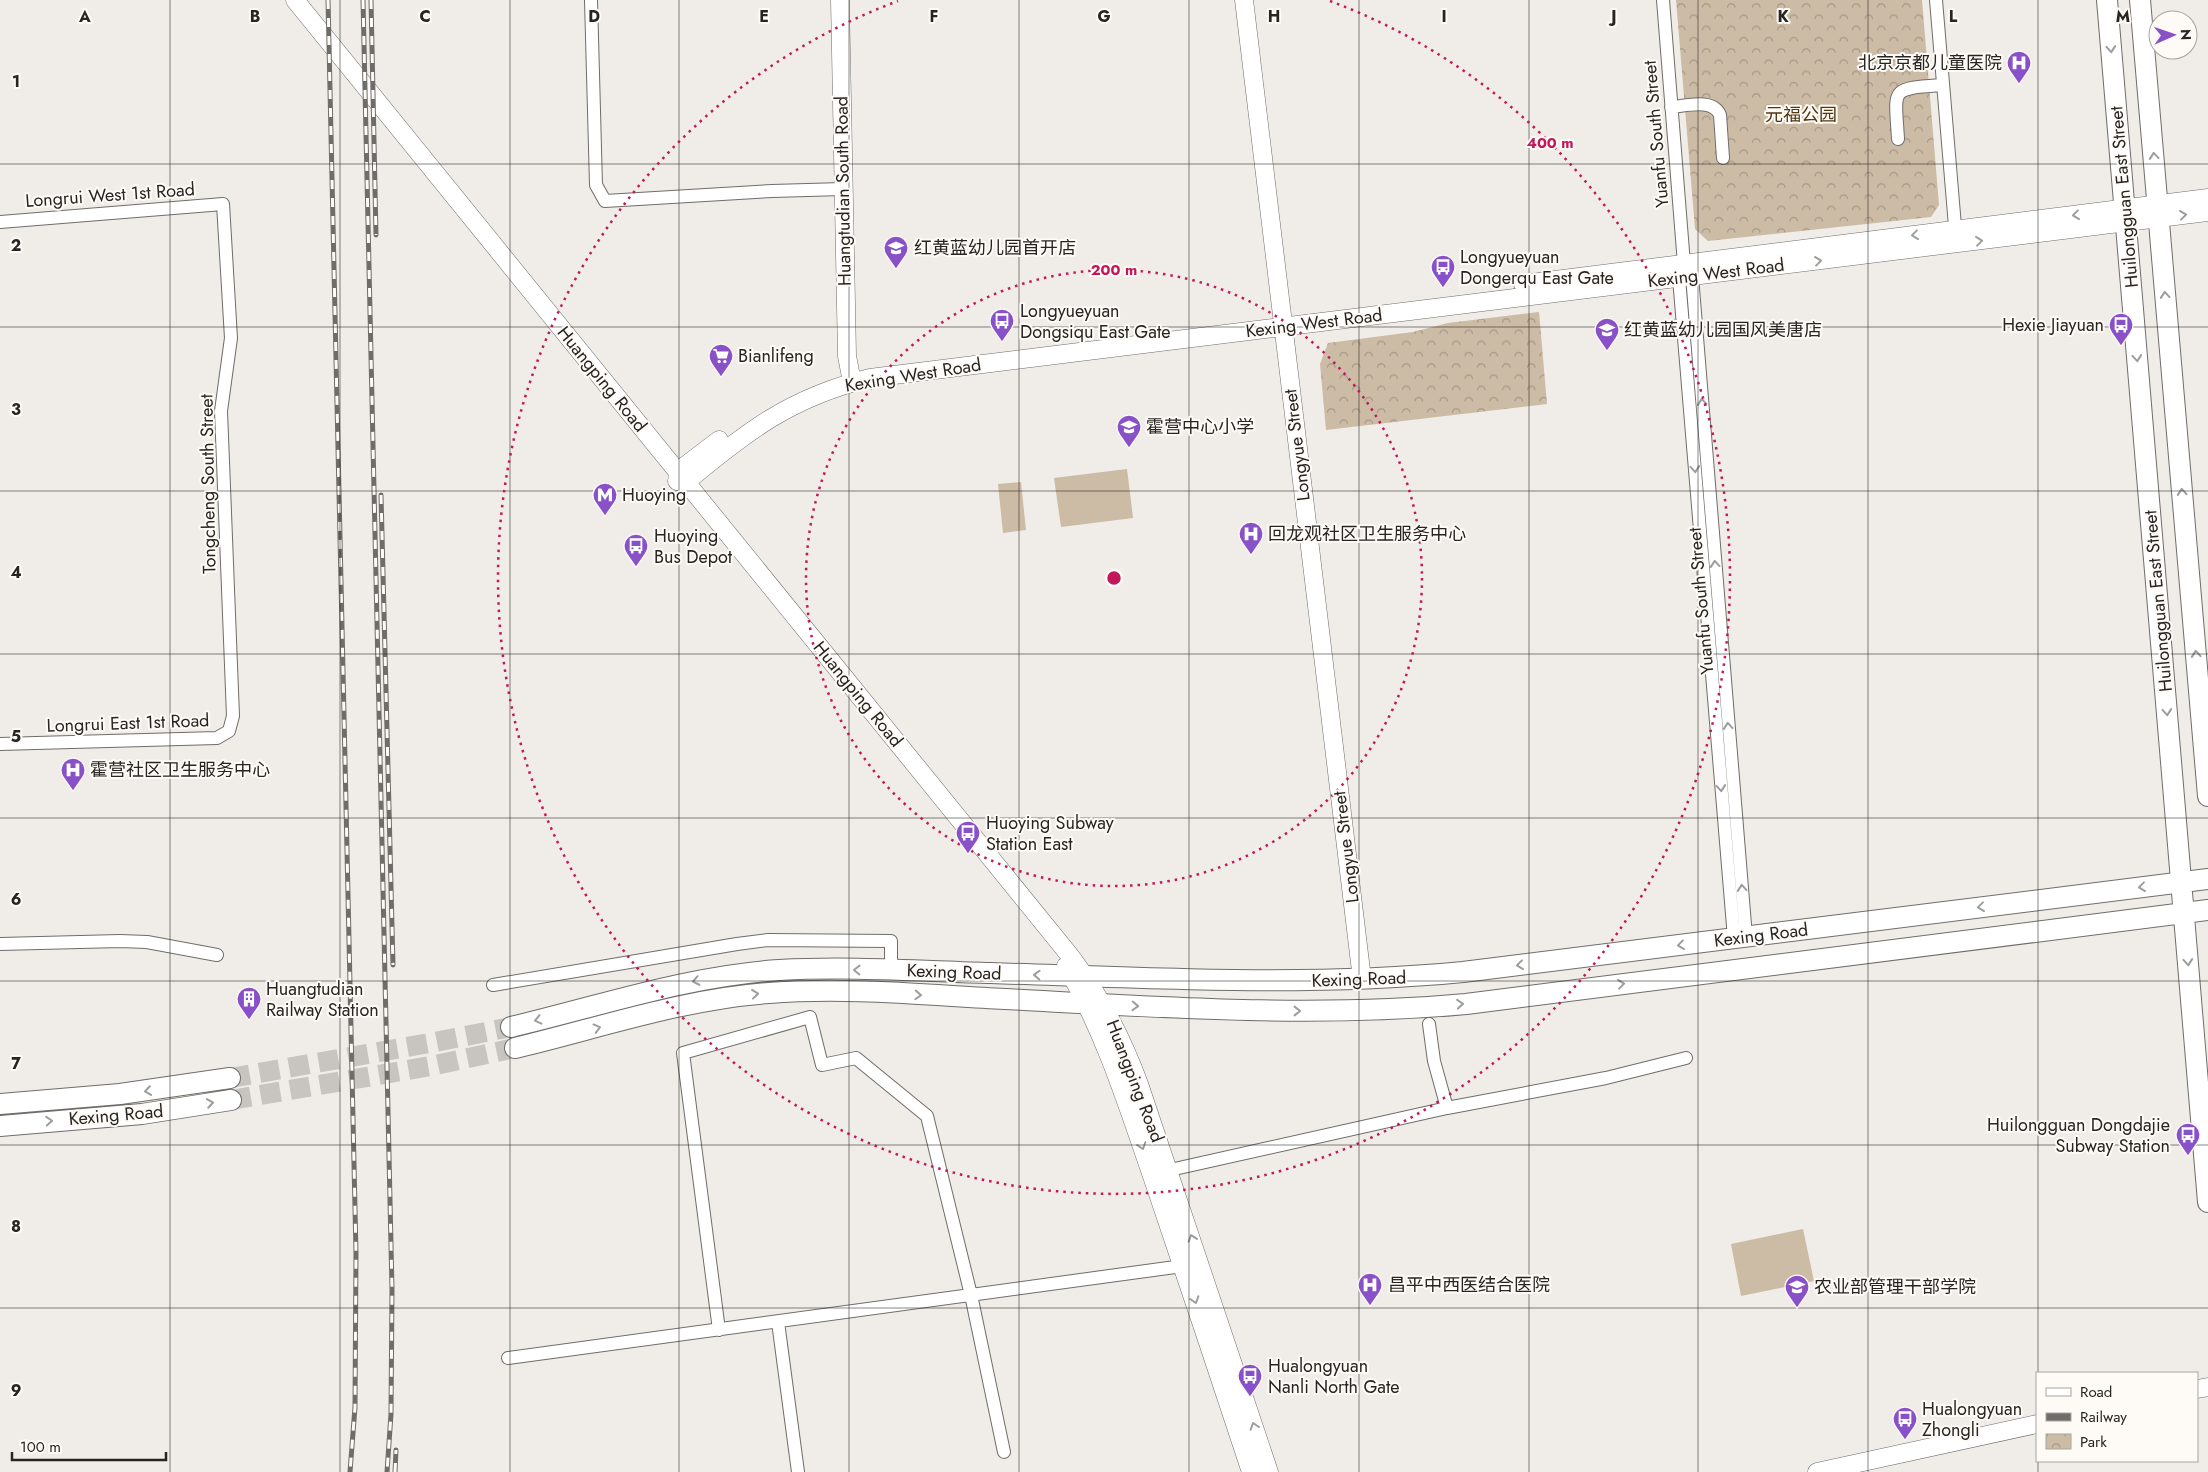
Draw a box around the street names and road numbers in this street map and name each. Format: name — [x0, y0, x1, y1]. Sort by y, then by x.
street label: Yuanfu South Street — [1637, 59, 1675, 209]
street label: Huangtudian South Road — [828, 96, 858, 286]
street label: Huilongguan East Street — [2103, 104, 2145, 289]
street label: Longrui West 1st Road — [24, 176, 196, 214]
street label: Kexing West Road — [1646, 252, 1786, 294]
street label: Kexing West Road — [1244, 302, 1384, 344]
street label: Huangping Road — [551, 320, 653, 438]
street label: Kexing West Road — [843, 351, 983, 399]
street label: Longyue Street — [1277, 387, 1317, 502]
street label: Tongcheng South Street — [193, 393, 223, 574]
street label: Huilongguan East Street — [2137, 508, 2179, 693]
street label: Yuanfu South Street — [1682, 526, 1720, 676]
street label: Huangping Road — [807, 635, 909, 753]
street label: Longrui East 1st Road — [46, 707, 210, 739]
street label: Longyue Street — [1326, 789, 1366, 904]
street label: Kexing Road — [1712, 916, 1810, 954]
street label: Kexing Road — [906, 957, 1002, 987]
street label: Kexing Road — [1311, 964, 1407, 994]
street label: Huangping Road — [1100, 1016, 1170, 1146]
street label: Kexing Road — [68, 1098, 164, 1132]

